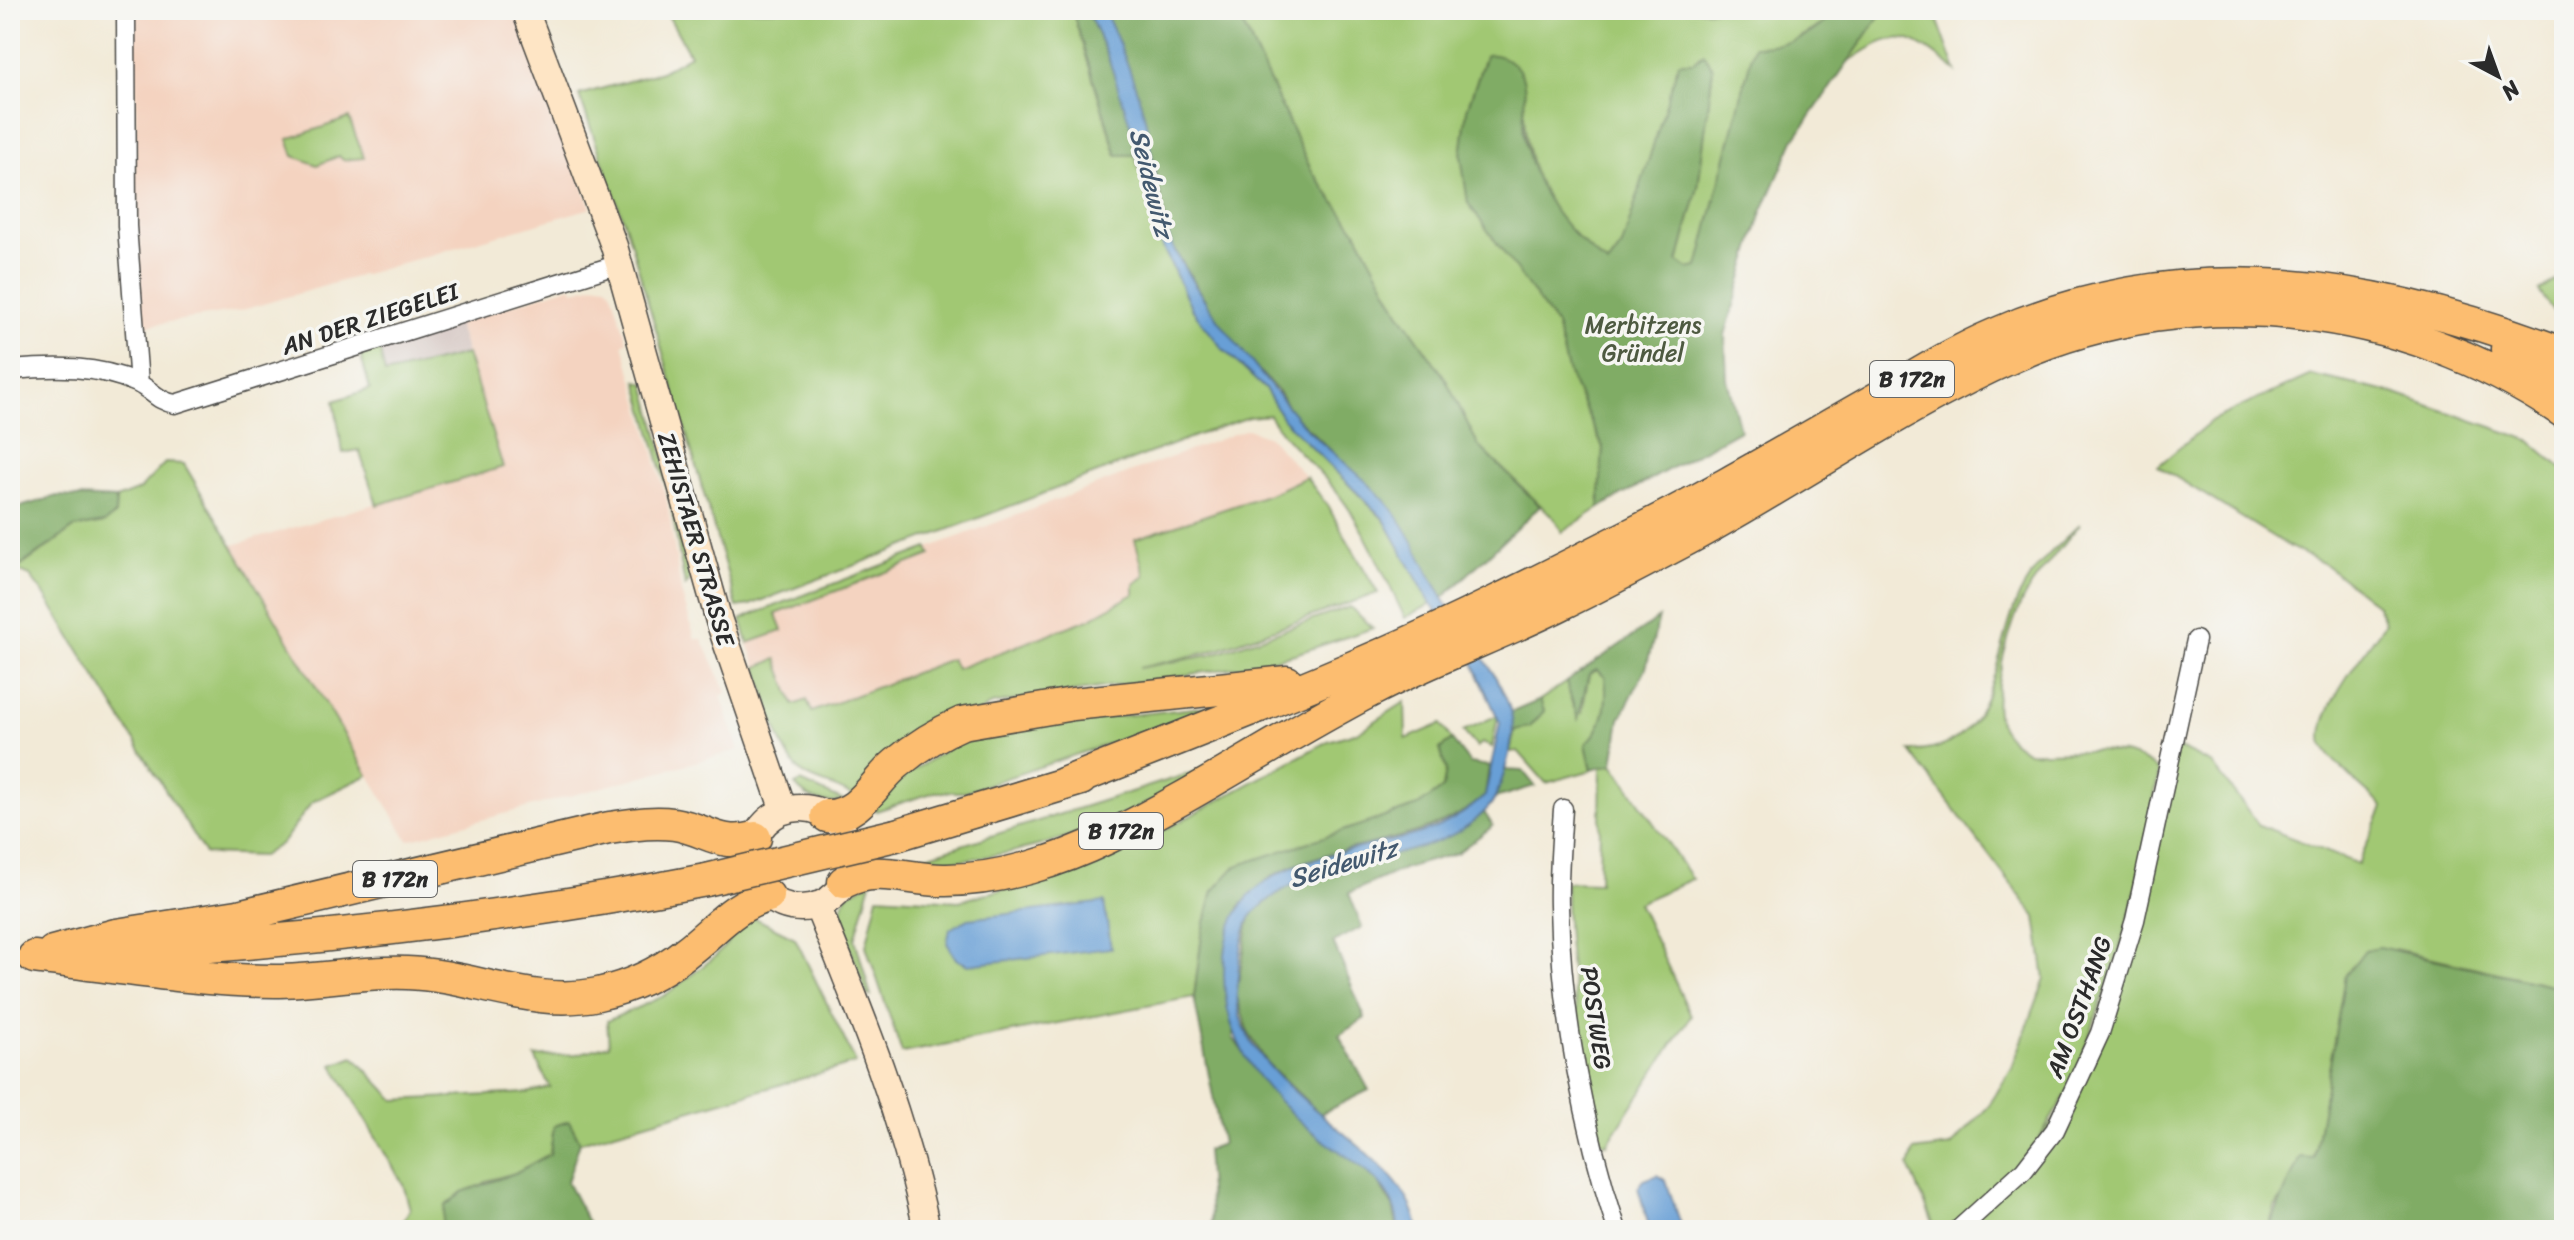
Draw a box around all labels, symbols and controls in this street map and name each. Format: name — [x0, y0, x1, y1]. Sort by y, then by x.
north arrow — [2458, 36, 2538, 116]
text: N — [2492, 70, 2530, 111]
water label: Seidewitz — [1116, 124, 1189, 246]
street label: AN DER ZIEGELEI — [275, 270, 465, 368]
park label: Merbitzens Gründel — [1585, 304, 1701, 374]
road number: B 172n — [1870, 361, 1954, 397]
street label: ZEHISTAER STRASSE — [645, 427, 747, 653]
road number: B 172n — [1079, 813, 1163, 849]
water label: Seidewitz — [1283, 824, 1406, 901]
road number: B 172n — [353, 861, 437, 897]
street label: AM OSTHANG — [2034, 930, 2124, 1085]
street label: POSTWEG — [1568, 964, 1624, 1072]

